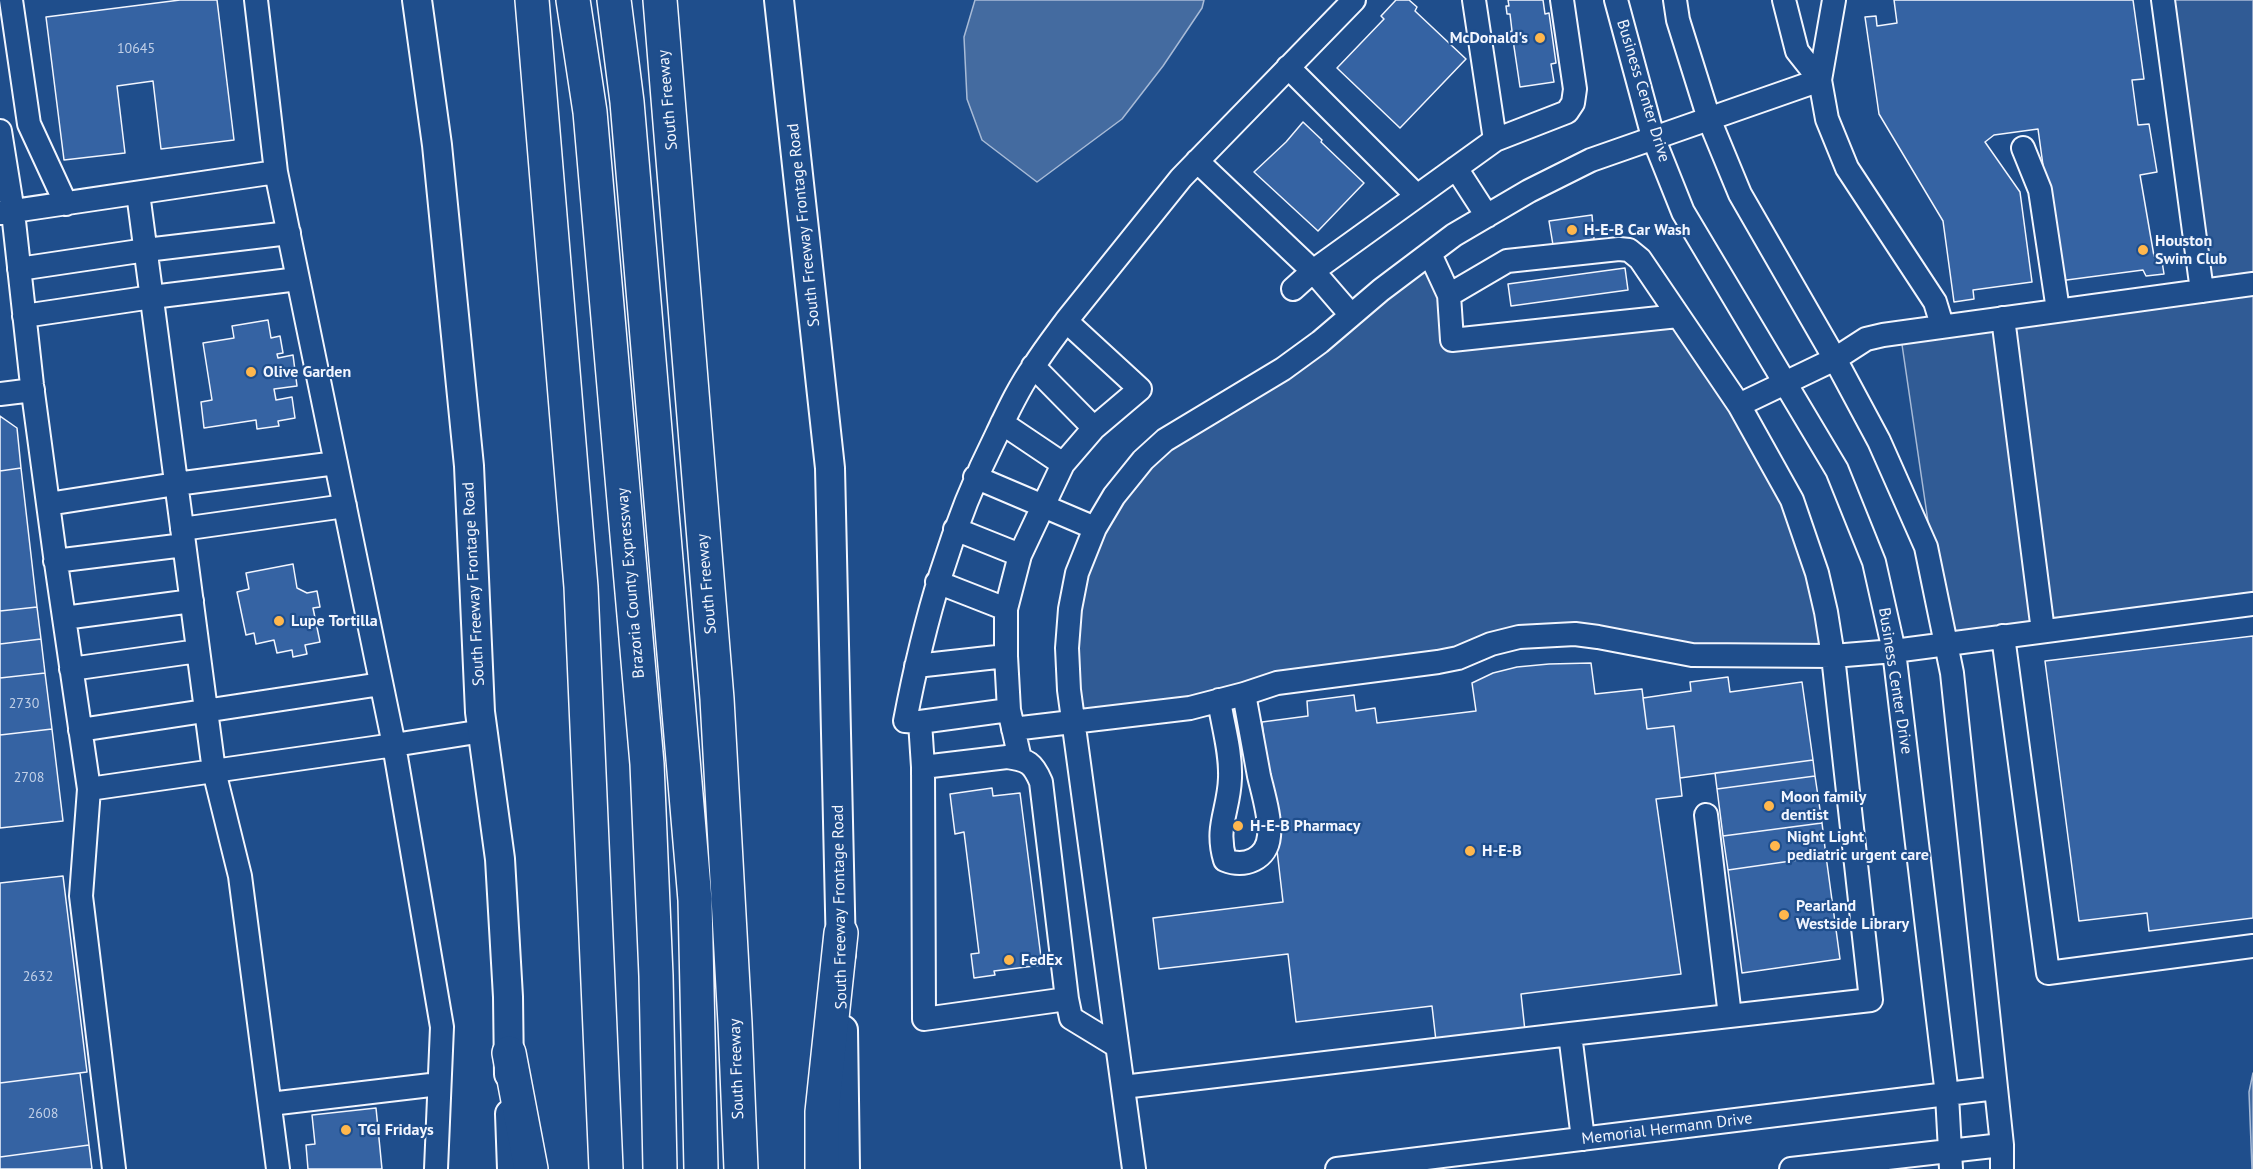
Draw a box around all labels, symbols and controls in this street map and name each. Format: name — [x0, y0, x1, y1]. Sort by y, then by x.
street label: Business Center Drive — [1612, 17, 1674, 165]
place label: McDonald's — [1450, 28, 1528, 48]
marker: McDonald's — [1533, 31, 1547, 45]
house number: 10645 — [117, 41, 155, 57]
street label: South Freeway — [654, 49, 682, 151]
street label: South Freeway Frontage Road — [784, 122, 824, 328]
place label: H-E-B Car Wash — [1584, 220, 1691, 240]
marker: H-E-B Car Wash — [1565, 223, 1579, 237]
place label: Houston Swim Club — [2155, 231, 2227, 269]
marker: Houston Swim Club — [2136, 243, 2150, 257]
place label: Olive Garden — [263, 362, 351, 382]
marker: Olive Garden — [244, 365, 258, 379]
street label: South Freeway Frontage Road — [459, 481, 489, 687]
street label: Brazoria County Expressway — [613, 487, 649, 679]
street label: South Freeway — [693, 533, 721, 635]
street label: Business Center Drive — [1874, 606, 1916, 756]
place label: Lupe Tortilla — [291, 611, 378, 631]
marker: Lupe Tortilla — [272, 614, 286, 628]
house number: 2730 — [9, 696, 39, 712]
house number: 2708 — [14, 770, 44, 786]
place label: Moon family dentist — [1781, 787, 1866, 825]
marker: Moon family dentist — [1762, 799, 1776, 813]
street label: South Freeway Frontage Road — [829, 805, 851, 1009]
place label: H-E-B Pharmacy — [1250, 816, 1360, 836]
marker: H-E-B Pharmacy — [1231, 819, 1245, 833]
place label: Night Light pediatric urgent care — [1787, 827, 1929, 865]
marker: Night Light pediatric urgent care — [1768, 839, 1782, 853]
place label: H-E-B — [1482, 841, 1522, 861]
marker: H-E-B — [1463, 844, 1477, 858]
place label: Pearland Westside Library — [1796, 896, 1909, 934]
marker: Pearland Westside Library — [1777, 908, 1791, 922]
place label: FedEx — [1021, 950, 1063, 970]
marker: FedEx — [1002, 953, 1016, 967]
house number: 2632 — [23, 969, 53, 985]
street label: South Freeway — [726, 1018, 748, 1120]
house number: 2608 — [28, 1106, 58, 1122]
street label: Memorial Hermann Drive — [1581, 1109, 1753, 1149]
place label: TGI Fridays — [358, 1120, 434, 1140]
marker: TGI Fridays — [339, 1123, 353, 1137]

